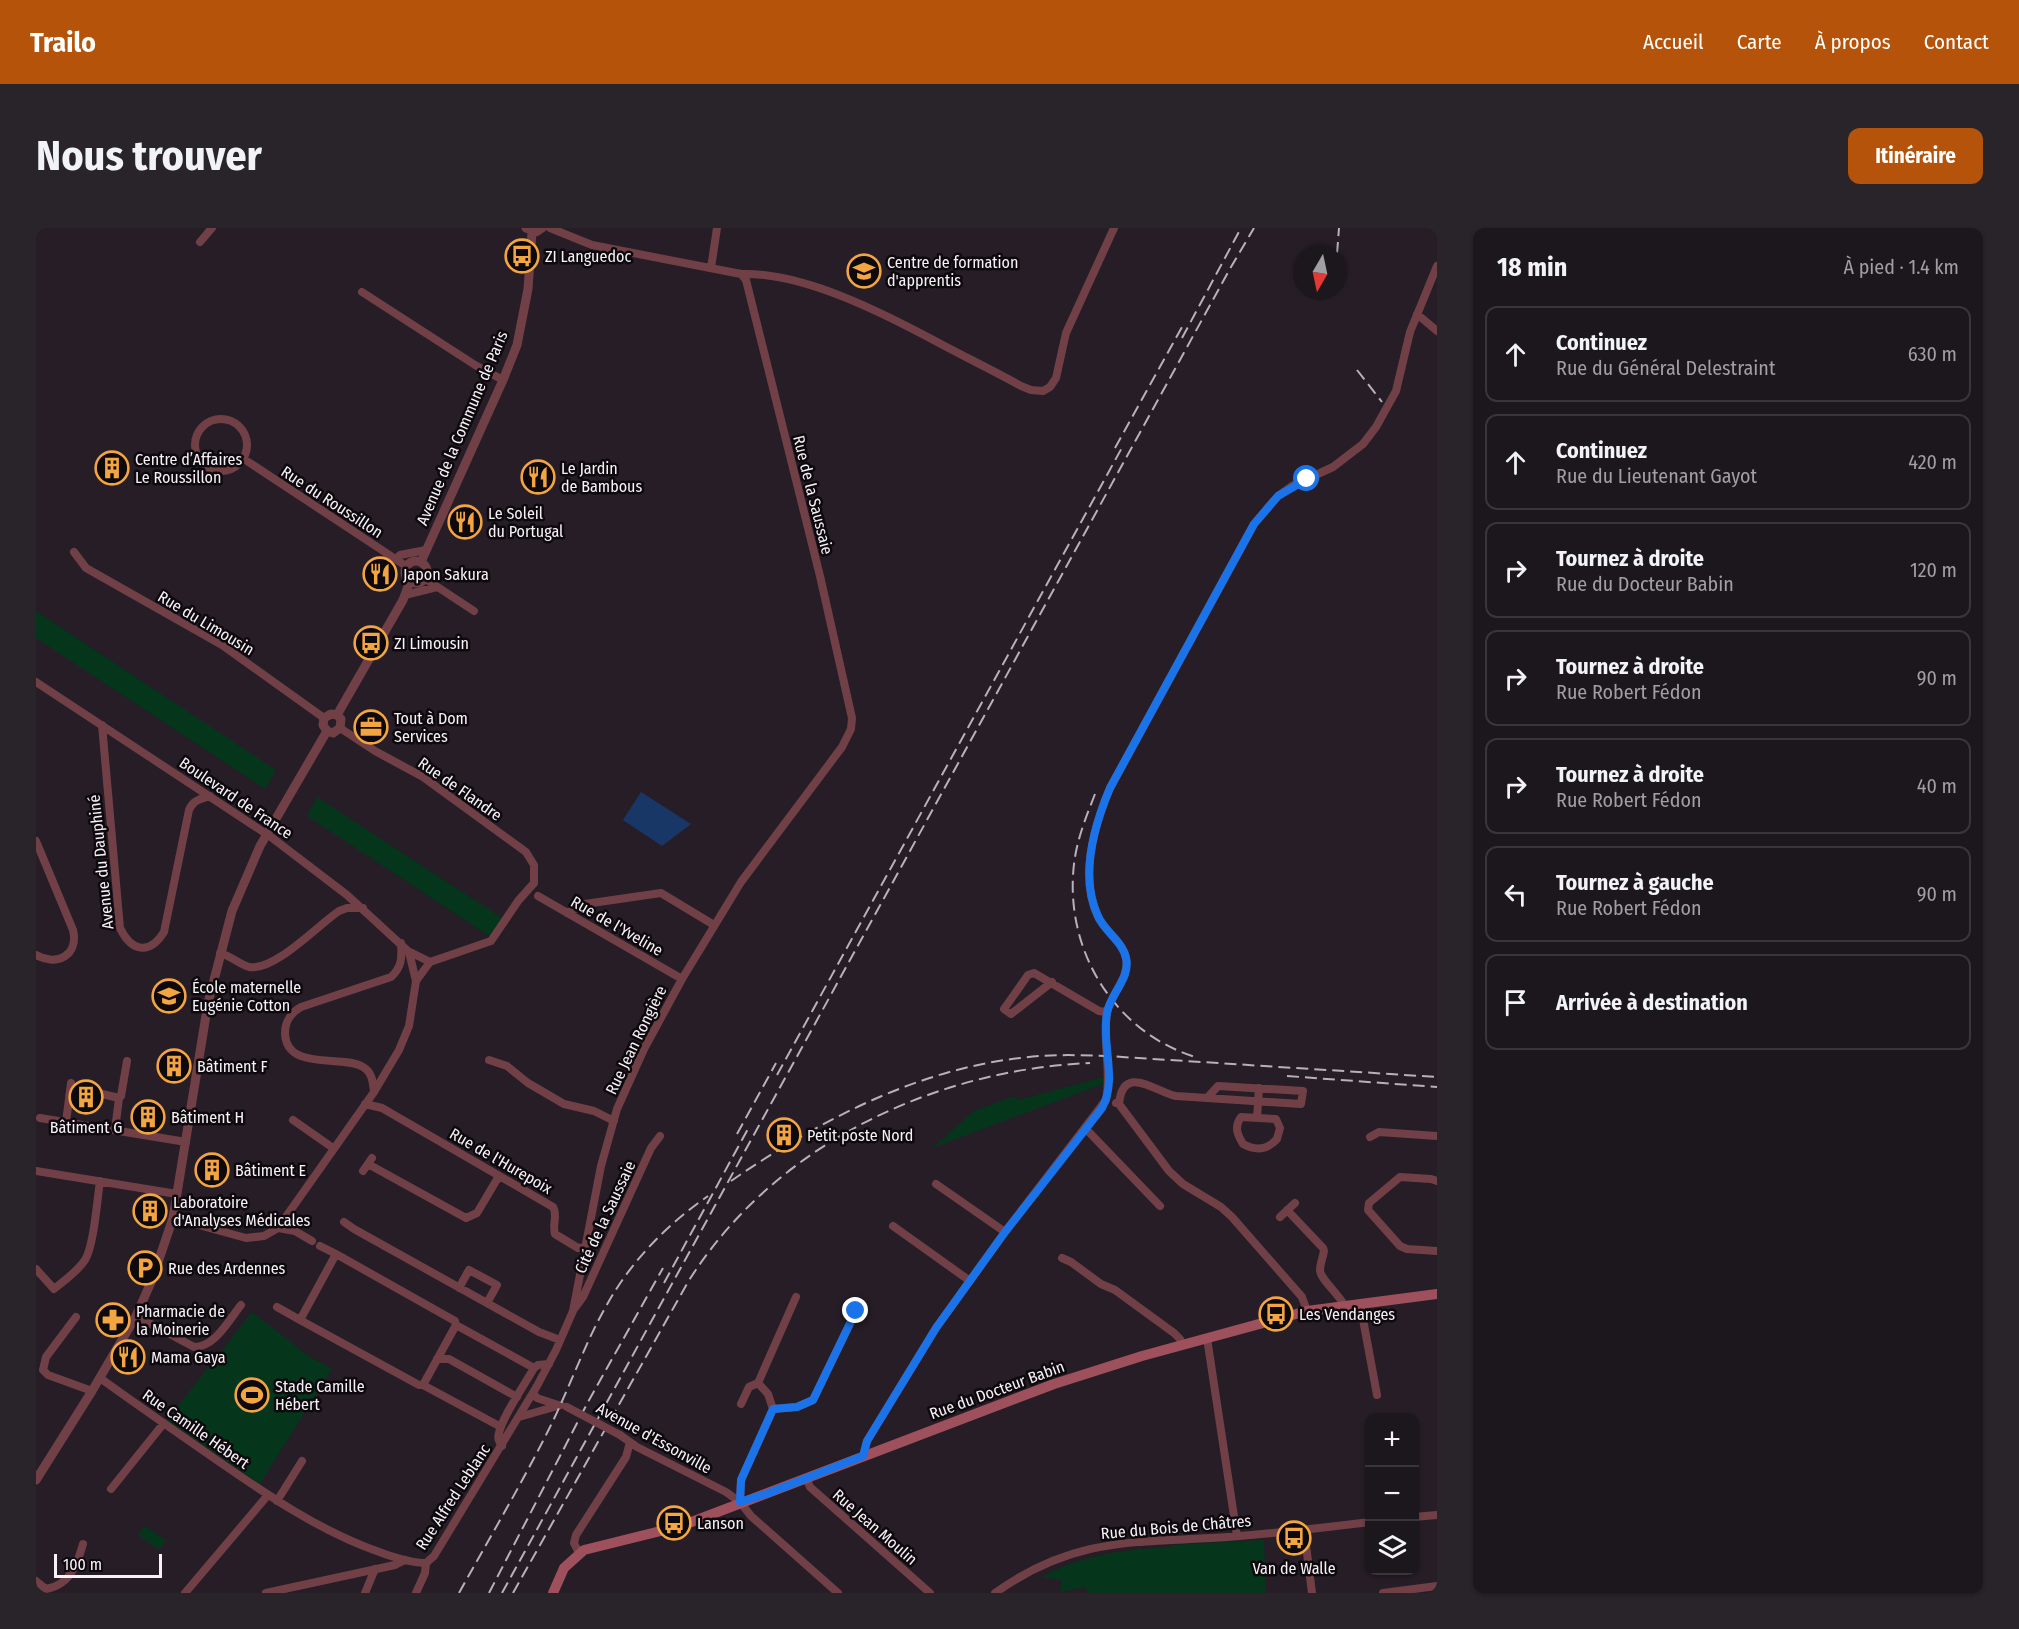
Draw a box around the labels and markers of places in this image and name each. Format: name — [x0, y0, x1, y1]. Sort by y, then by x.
bus stop icon: ZI Languedoc — [504, 238, 540, 274]
place label: ZI Languedoc — [545, 247, 631, 266]
school or university icon: Centre de formation d'apprentis — [846, 253, 882, 289]
place label: Centre de formation d'apprentis — [887, 253, 1018, 290]
building icon: Centre d’Affaires Le Roussillon — [94, 450, 130, 486]
place label: Centre d’Affaires Le Roussillon — [135, 450, 242, 487]
restaurant icon: Le Jardin de Bambous — [520, 459, 556, 495]
place label: Le Jardin de Bambous — [561, 459, 642, 496]
restaurant icon: Le Soleil du Portugal — [447, 504, 483, 540]
place label: Le Soleil du Portugal — [488, 504, 563, 541]
restaurant icon: Japon Sakura — [362, 556, 398, 592]
place label: Japon Sakura — [403, 565, 489, 584]
bus stop icon: ZI Limousin — [353, 625, 389, 661]
place label: ZI Limousin — [394, 634, 469, 653]
office icon: Tout à Dom Services — [353, 709, 389, 745]
place label: Tout à Dom Services — [394, 709, 468, 746]
school or university icon: École maternelle Eugénie Cotton — [151, 978, 187, 1014]
place label: École maternelle Eugénie Cotton — [192, 978, 301, 1015]
building icon: Bâtiment F — [156, 1048, 192, 1084]
place label: Bâtiment F — [197, 1057, 268, 1076]
building icon: Bâtiment G — [68, 1079, 104, 1115]
building icon: Bâtiment H — [130, 1099, 166, 1135]
place label: Bâtiment H — [171, 1108, 244, 1127]
building icon: Petit poste Nord — [766, 1117, 802, 1153]
place label: Bâtiment G — [50, 1118, 122, 1137]
place label: Petit poste Nord — [807, 1126, 913, 1145]
building icon: Bâtiment E — [194, 1152, 230, 1188]
place label: Bâtiment E — [235, 1161, 306, 1180]
building icon: Laboratoire d'Analyses Médicales — [132, 1193, 168, 1229]
place label: Laboratoire d'Analyses Médicales — [173, 1193, 311, 1230]
parking icon: Rue des Ardennes — [127, 1250, 163, 1286]
place label: Rue des Ardennes — [168, 1259, 286, 1278]
bus stop icon: Les Vendanges — [1258, 1296, 1294, 1332]
pharmacy icon: Pharmacie de la Moinerie — [95, 1302, 131, 1338]
place label: Pharmacie de la Moinerie — [136, 1302, 225, 1339]
place label: Les Vendanges — [1299, 1305, 1395, 1324]
restaurant icon: Mama Gaya — [110, 1339, 146, 1375]
place label: Mama Gaya — [151, 1348, 226, 1367]
sports icon: Stade Camille Hébert — [234, 1377, 270, 1413]
place label: Stade Camille Hébert — [275, 1377, 365, 1414]
bus stop icon: Lanson — [656, 1505, 692, 1541]
place label: Lanson — [697, 1514, 744, 1533]
bus stop icon: Van de Walle — [1276, 1520, 1312, 1556]
place label: Van de Walle — [1252, 1559, 1336, 1578]

